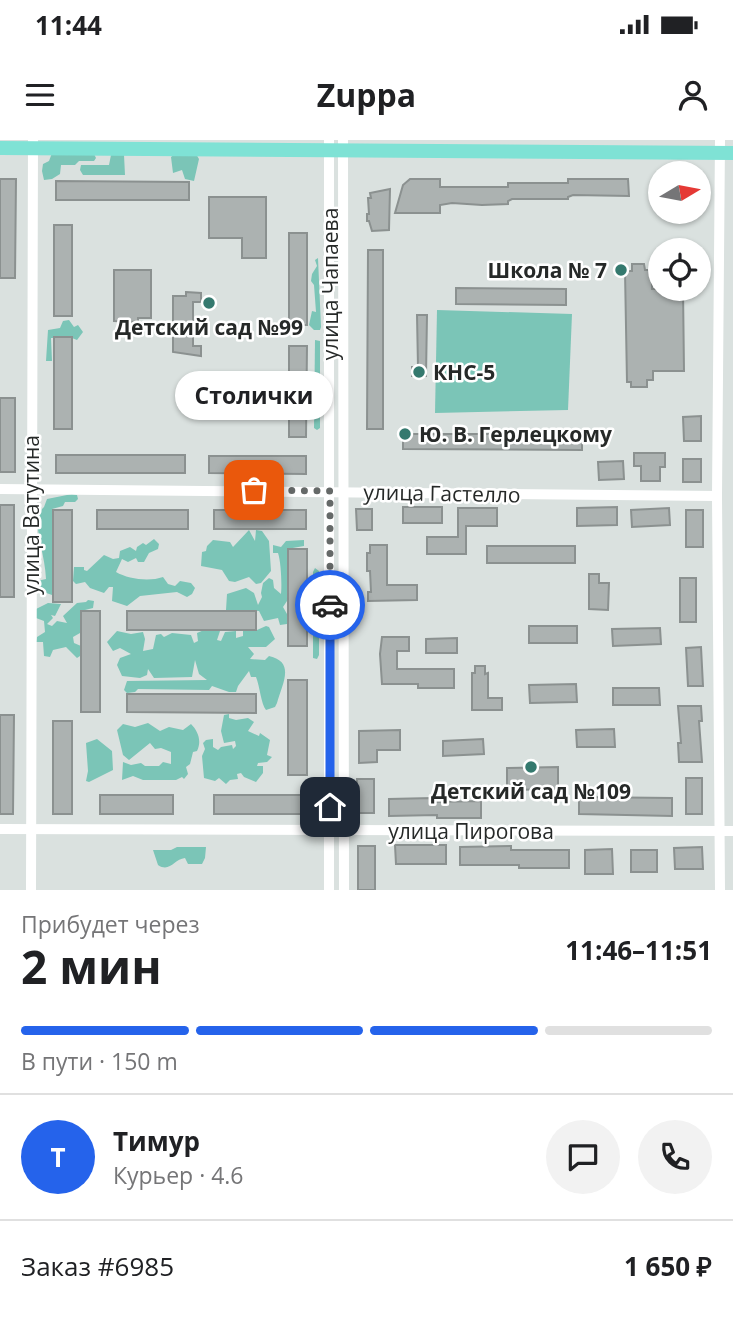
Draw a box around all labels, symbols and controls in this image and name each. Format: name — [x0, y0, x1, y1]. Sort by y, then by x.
text: 11:44 — [35, 7, 102, 43]
text: Zuppa — [317, 73, 416, 116]
icon: menu — [21, 76, 59, 114]
icon: person — [674, 76, 712, 114]
north arrow — [648, 161, 710, 224]
map controls — [648, 161, 711, 301]
street label: улица Чапаева — [316, 208, 344, 360]
button: locate — [648, 238, 711, 301]
place label: Школа № 7 — [488, 256, 607, 284]
marker: Школа № 7 — [613, 262, 629, 278]
marker: Детский сад №99 — [201, 295, 217, 311]
place label: Детский сад №99 — [115, 313, 303, 341]
place label: КНС-5 — [433, 358, 495, 386]
marker: КНС-5 — [411, 364, 427, 380]
callout: Столички — [175, 371, 333, 420]
text: Столички — [195, 379, 313, 411]
place label: Ю. В. Герлецкому — [419, 420, 612, 448]
marker: Ю. В. Герлецкому — [397, 426, 413, 442]
street label: улица Ватутина — [17, 435, 45, 595]
pin — [224, 460, 284, 520]
icon: bag — [235, 471, 273, 509]
street label: улица Гастелло — [363, 478, 521, 508]
courier — [295, 570, 365, 640]
icon: car — [311, 586, 349, 624]
marker: Детский сад №109 — [523, 759, 539, 775]
pin — [300, 777, 360, 837]
place label: Детский сад №109 — [431, 777, 631, 805]
icon: home — [311, 788, 349, 826]
street label: улица Пирогова — [388, 817, 554, 845]
text: Прибудет через — [21, 908, 200, 940]
text: 11:46–11:51 — [565, 932, 712, 968]
text: 2 мин — [21, 935, 162, 997]
text: В пути · 150 m — [21, 1045, 178, 1077]
button: chat — [546, 1120, 620, 1194]
button: phone — [638, 1120, 712, 1194]
text: Тимур — [113, 1123, 200, 1159]
text: Т — [50, 1139, 66, 1175]
text: Курьер · 4.6 — [113, 1159, 244, 1191]
text: Заказ #6985 — [21, 1248, 174, 1284]
text: 1 650 ₽ — [624, 1248, 712, 1284]

